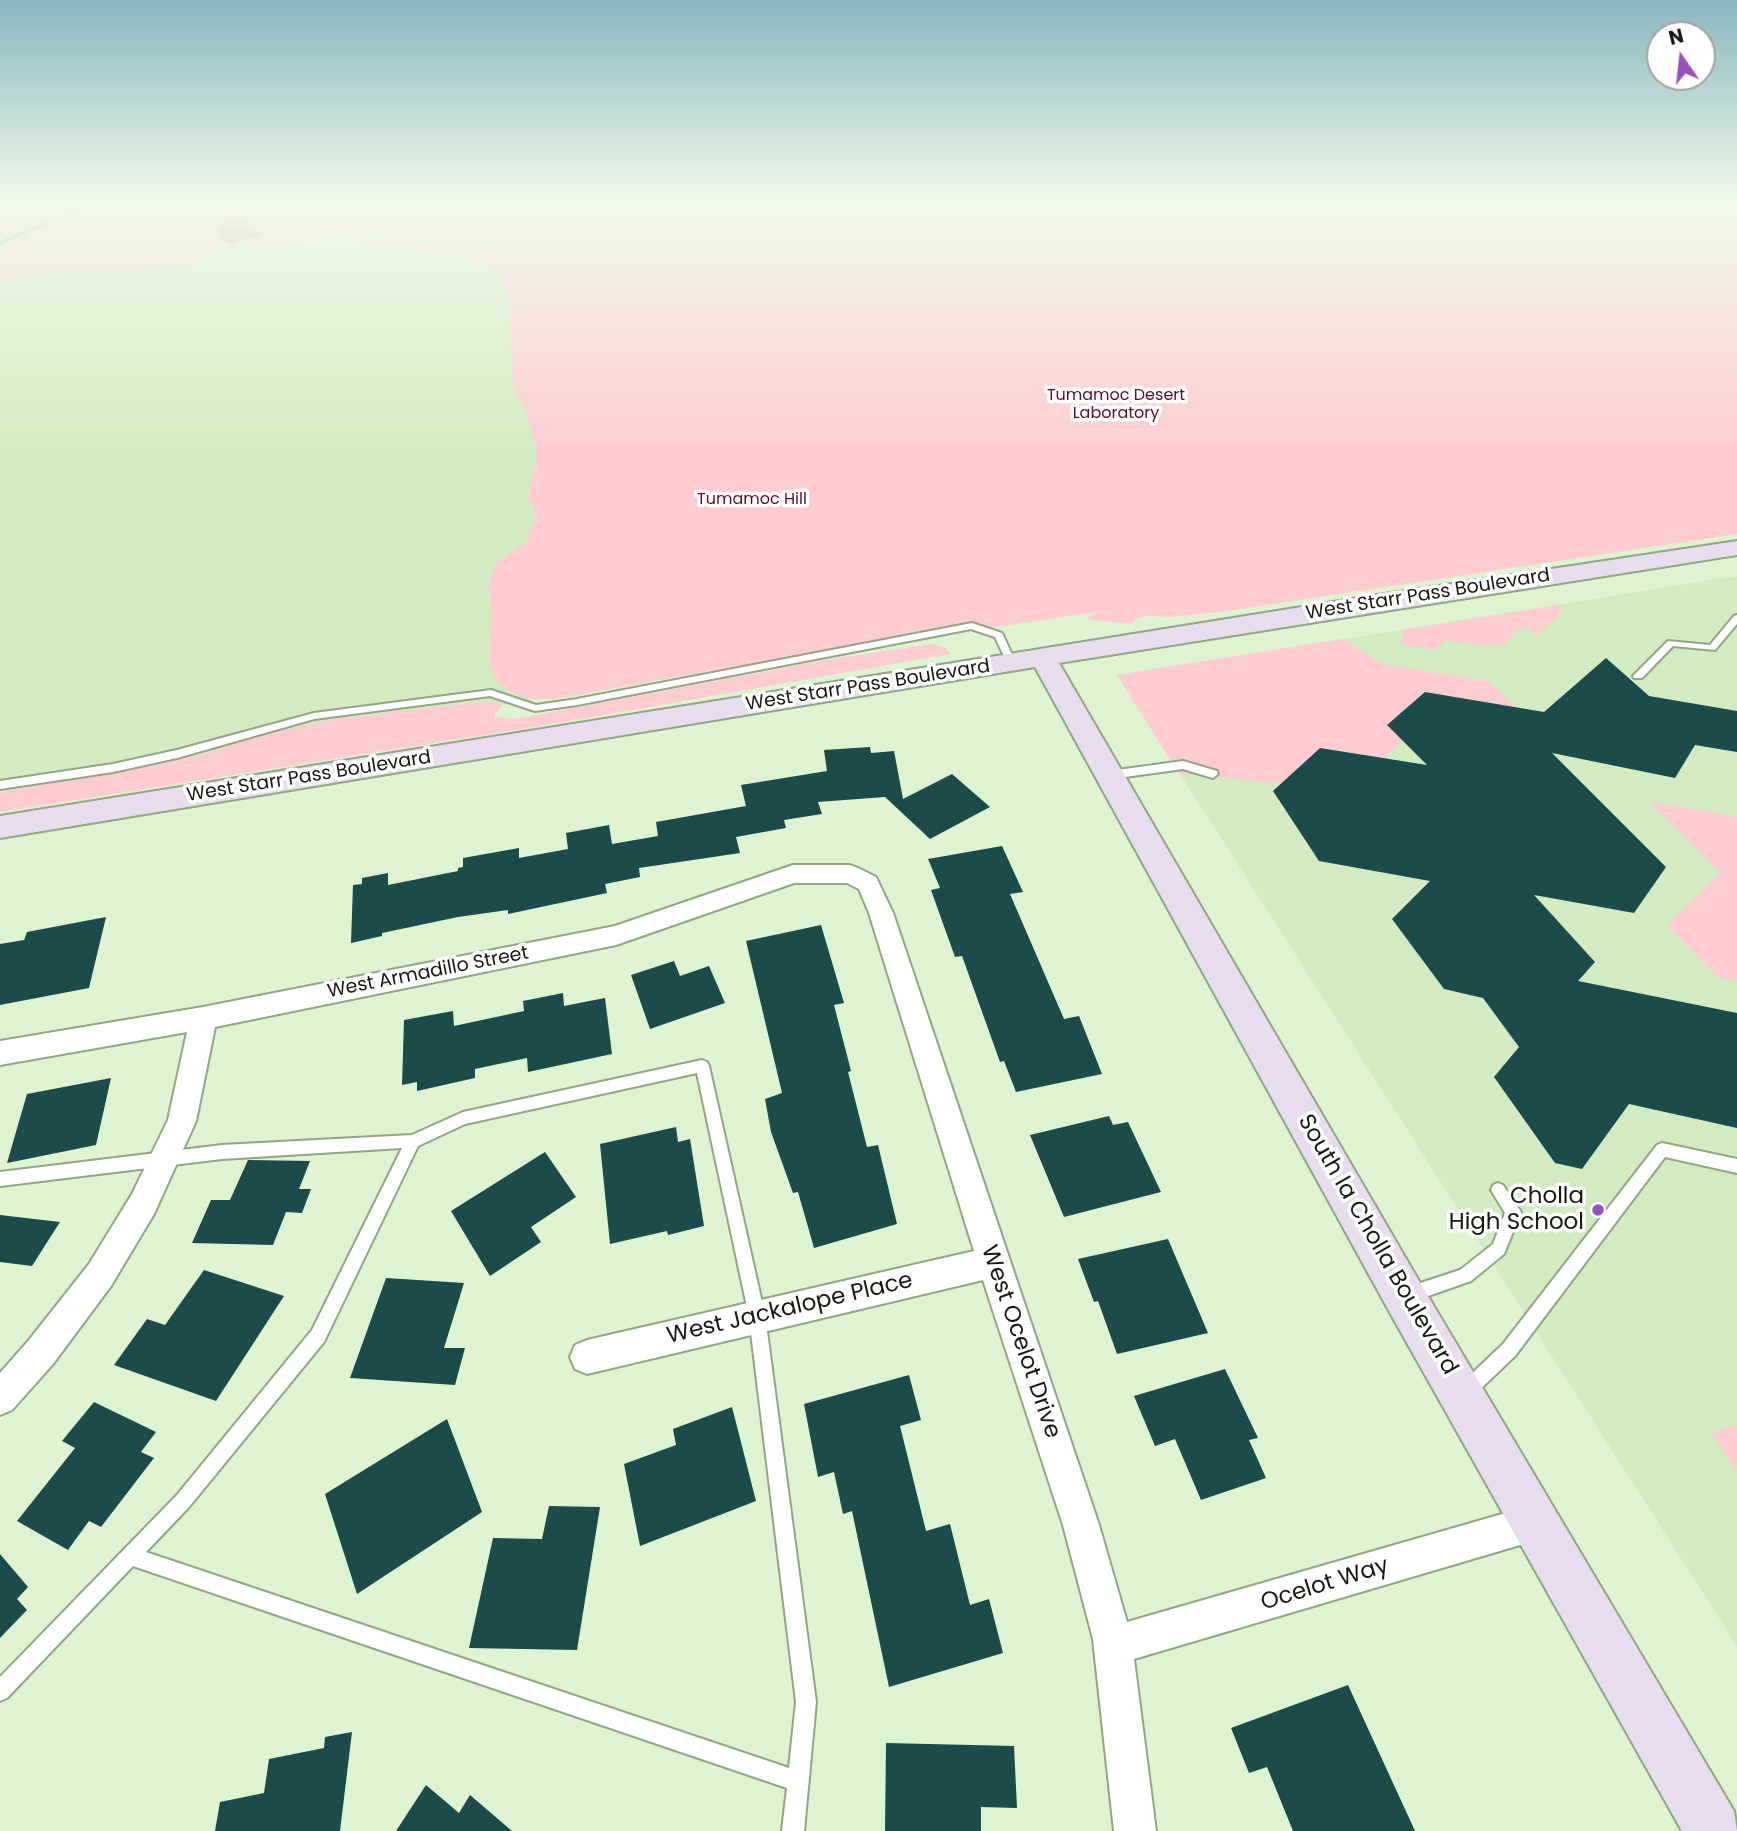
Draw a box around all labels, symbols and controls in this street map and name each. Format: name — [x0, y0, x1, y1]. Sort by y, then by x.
north arrow — [1646, 21, 1716, 91]
text: N — [1666, 22, 1686, 52]
park label: Tumamoc Desert Laboratory — [1047, 386, 1185, 424]
park label: Tumamoc Hill — [697, 490, 807, 510]
street label: West Starr Pass Boulevard — [1304, 564, 1552, 626]
street label: West Starr Pass Boulevard — [744, 655, 992, 717]
street label: West Starr Pass Boulevard — [185, 746, 433, 808]
street label: West Armadillo Street — [326, 942, 530, 1004]
street label: South la Cholla Boulevard — [1291, 1110, 1463, 1380]
place label: Cholla High School — [1449, 1183, 1584, 1237]
marker: Cholla High School — [1590, 1202, 1606, 1218]
street label: West Ocelot Drive — [974, 1242, 1066, 1442]
street label: West Jackalope Place — [664, 1267, 916, 1351]
street label: Ocelot Way — [1258, 1552, 1392, 1618]

